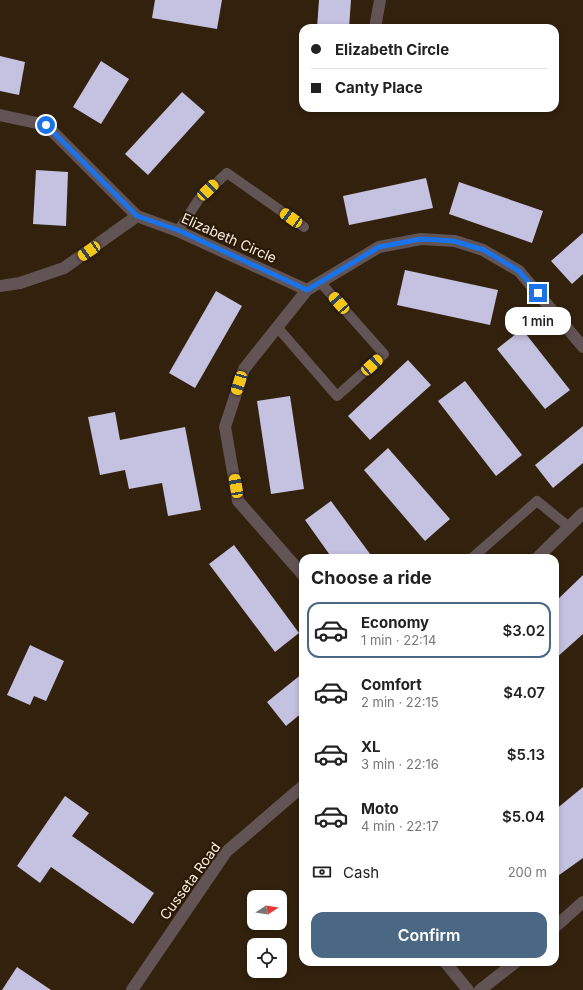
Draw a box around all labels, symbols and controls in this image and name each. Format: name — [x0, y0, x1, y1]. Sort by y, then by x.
text: Elizabeth Circle — [335, 40, 449, 59]
text: Canty Place — [335, 78, 423, 97]
route start — [37, 116, 55, 134]
car — [195, 177, 221, 203]
car — [278, 206, 304, 230]
street label: Elizabeth Circle — [179, 209, 279, 266]
car — [76, 239, 102, 263]
route end — [529, 284, 547, 302]
car — [327, 290, 351, 316]
callout: 1 min — [505, 307, 571, 335]
text: 1 min — [522, 313, 554, 329]
car — [359, 353, 385, 377]
car — [230, 370, 248, 396]
car — [228, 473, 244, 499]
text: Choose a ride — [311, 567, 432, 588]
icon: car — [313, 612, 349, 648]
text: Economy — [361, 613, 429, 632]
text: $3.02 — [502, 621, 545, 640]
text: 1 min · 22:14 — [361, 632, 437, 648]
icon: car — [313, 674, 349, 710]
text: Comfort — [361, 675, 422, 694]
text: $4.07 — [503, 683, 545, 702]
text: 2 min · 22:15 — [361, 694, 439, 710]
icon: car — [313, 736, 349, 772]
text: XL — [361, 737, 381, 756]
text: $5.13 — [507, 745, 545, 764]
text: 3 min · 22:16 — [361, 756, 439, 772]
icon: car — [313, 798, 349, 834]
text: Moto — [361, 799, 399, 818]
text: $5.04 — [502, 807, 545, 826]
text: 4 min · 22:17 — [361, 818, 439, 834]
street label: Cusseta Road — [156, 839, 223, 923]
icon: cash — [311, 861, 333, 883]
text: Cash — [343, 863, 379, 882]
text: 200 m — [508, 864, 547, 880]
north arrow — [247, 890, 287, 930]
map controls — [247, 890, 287, 978]
button: Confirm — [311, 912, 547, 958]
button: locate — [247, 938, 287, 978]

